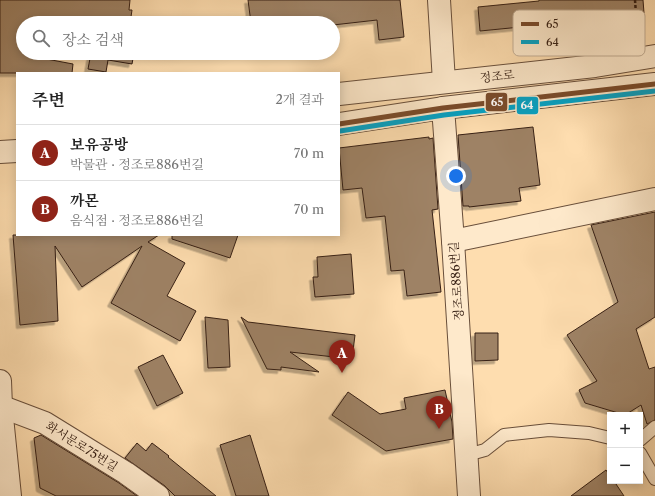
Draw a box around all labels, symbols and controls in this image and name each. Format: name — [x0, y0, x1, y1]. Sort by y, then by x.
legend — [513, 10, 645, 56]
search box — [16, 16, 340, 60]
text: 65 — [546, 17, 558, 31]
icon: search — [30, 27, 52, 49]
text: 장소 검색 — [62, 30, 124, 49]
text: 64 — [546, 35, 559, 49]
street label: 정조로 — [479, 67, 515, 85]
text: 주변 — [32, 90, 65, 110]
text: 2개 결과 — [275, 91, 324, 107]
line badge: 65 — [485, 92, 508, 112]
text: 65 — [491, 95, 503, 109]
line badge: 64 — [516, 96, 539, 115]
text: 64 — [520, 98, 534, 112]
text: 보유공방 — [70, 135, 128, 154]
text: A — [40, 145, 50, 161]
text: 70 m — [294, 145, 324, 161]
text: 박물관 · 정조로886번길 — [70, 156, 204, 172]
your location — [446, 166, 466, 186]
text: 까몬 — [70, 191, 99, 210]
text: B — [40, 201, 50, 217]
text: 70 m — [294, 201, 324, 217]
text: 음식점 · 정조로886번길 — [70, 212, 204, 228]
street label: 정조로886번길 — [446, 241, 466, 321]
pin: A — [329, 340, 355, 373]
pin: B — [426, 396, 452, 429]
map controls — [607, 412, 643, 484]
button: + — [607, 412, 643, 448]
street label: 화서문로75번길 — [43, 418, 121, 474]
button: − — [607, 448, 643, 484]

